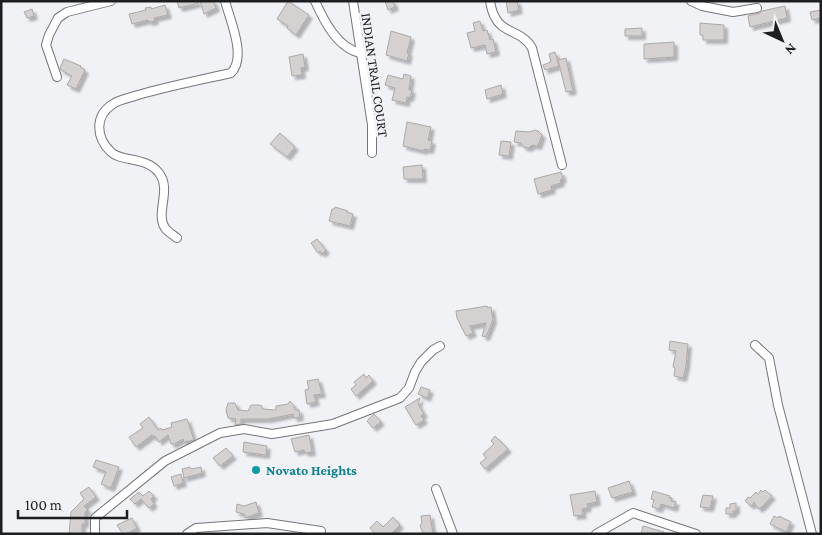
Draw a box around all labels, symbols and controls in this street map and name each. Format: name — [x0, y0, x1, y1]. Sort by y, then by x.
street label: INDIAN TRAIL COURT — [358, 12, 392, 139]
north arrow — [757, 15, 807, 65]
text: N — [782, 40, 800, 59]
place label: Novato Heights — [266, 462, 357, 478]
marker: Novato Heights — [250, 464, 262, 476]
scale bar — [18, 488, 126, 520]
text: 100 m — [25, 497, 62, 513]

